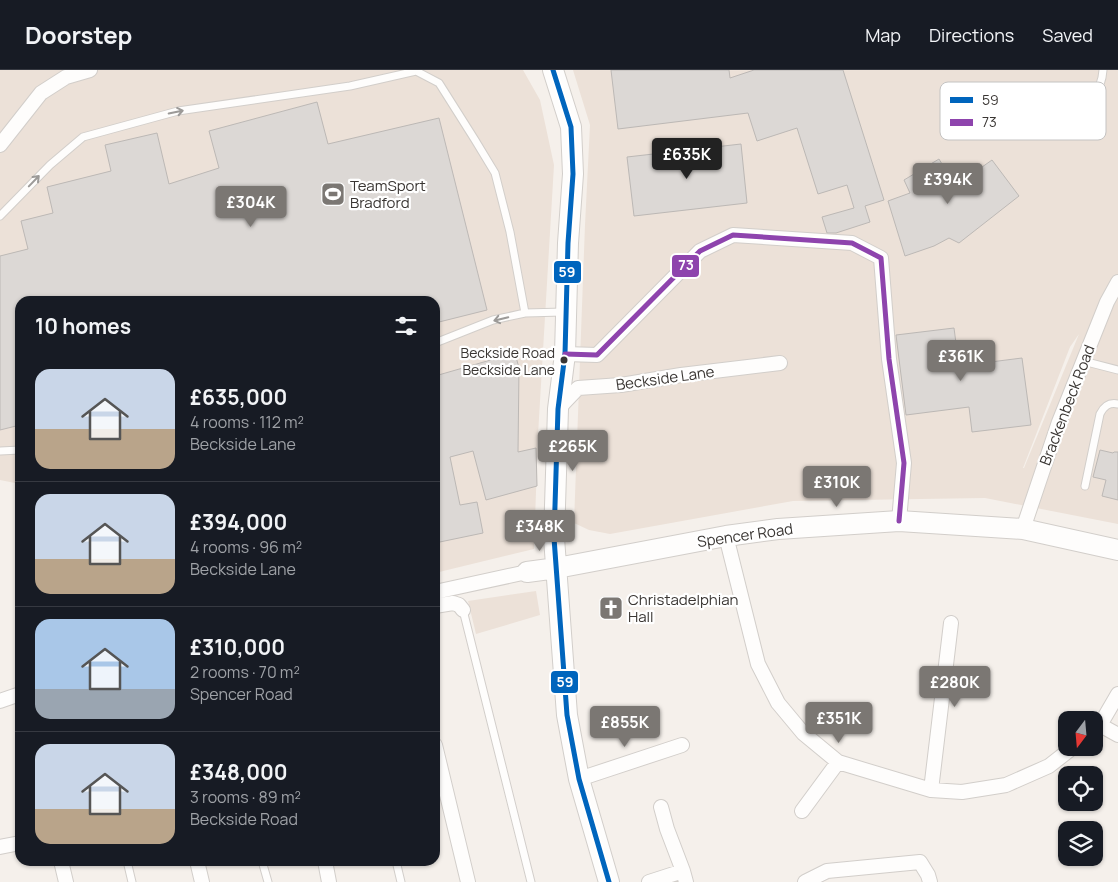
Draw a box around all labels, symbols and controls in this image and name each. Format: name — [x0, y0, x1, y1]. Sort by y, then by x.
text: Doorstep — [25, 18, 132, 51]
text: Map — [865, 23, 901, 47]
text: Directions — [929, 23, 1014, 47]
text: Saved — [1042, 23, 1093, 47]
legend — [940, 82, 1106, 140]
text: 59 — [982, 90, 999, 109]
one-way arrow — [168, 107, 184, 116]
text: 73 — [982, 112, 997, 131]
pin: £635K — [652, 138, 722, 180]
text: £635K — [663, 143, 711, 165]
pin: £394K — [913, 162, 983, 205]
text: £394K — [924, 168, 972, 190]
one-way arrow — [28, 175, 40, 187]
place label: TeamSport Bradford — [350, 175, 426, 213]
sports icon: TeamSport Bradford — [320, 181, 346, 207]
pin: £304K — [216, 186, 286, 228]
text: £304K — [226, 191, 276, 213]
line badge: 73 — [671, 254, 700, 278]
text: 73 — [678, 255, 694, 274]
line badge: 59 — [553, 260, 582, 284]
text: 59 — [559, 262, 575, 281]
text: 10 homes — [35, 312, 131, 340]
icon: filters — [392, 312, 420, 340]
one-way arrow — [493, 314, 509, 324]
pin: £361K — [926, 340, 996, 382]
street label: Brackenbeck Road — [1034, 342, 1100, 468]
place label: Beckside Road Beckside Lane — [461, 343, 555, 379]
text: £361K — [938, 345, 984, 367]
marker: Beckside Road Beckside Lane — [559, 355, 569, 365]
street label: Beckside Lane — [614, 361, 716, 395]
text: £635,000 — [190, 383, 287, 411]
icon: home — [75, 389, 135, 449]
text: 4 rooms · 112 m² — [190, 411, 304, 433]
pin: £265K — [538, 430, 608, 472]
text: Beckside Lane — [190, 433, 296, 455]
text: £265K — [549, 435, 597, 457]
pin: £310K — [802, 466, 872, 508]
text: £310K — [814, 471, 860, 493]
text: £394,000 — [190, 508, 287, 536]
pin: £348K — [505, 510, 575, 552]
icon: home — [75, 514, 135, 574]
text: £348K — [516, 515, 564, 537]
street label: Spencer Road — [696, 518, 794, 552]
text: 4 rooms · 96 m² — [190, 536, 302, 558]
text: Beckside Lane — [190, 558, 296, 580]
place label: Christadelphian Hall — [628, 589, 739, 627]
church icon: Christadelphian Hall — [598, 595, 624, 621]
text: £310,000 — [190, 633, 285, 661]
icon: home — [75, 639, 135, 699]
text: 2 rooms · 70 m² — [190, 661, 300, 683]
pin: £280K — [920, 666, 990, 708]
line badge: 59 — [550, 670, 579, 694]
text: £280K — [930, 671, 980, 693]
text: 59 — [557, 672, 573, 691]
text: Spencer Road — [190, 683, 293, 705]
pin: £351K — [804, 702, 874, 744]
pin: £855K — [590, 706, 660, 748]
text: £351K — [816, 707, 862, 729]
text: £855K — [601, 711, 649, 733]
north arrow — [1058, 711, 1102, 756]
map controls — [1058, 711, 1103, 866]
text: £348,000 — [190, 758, 288, 786]
icon: home — [75, 764, 135, 824]
button: locate — [1058, 766, 1103, 811]
text: 3 rooms · 89 m² — [190, 786, 301, 808]
text: Beckside Road — [190, 808, 298, 830]
button: layers — [1058, 821, 1103, 866]

